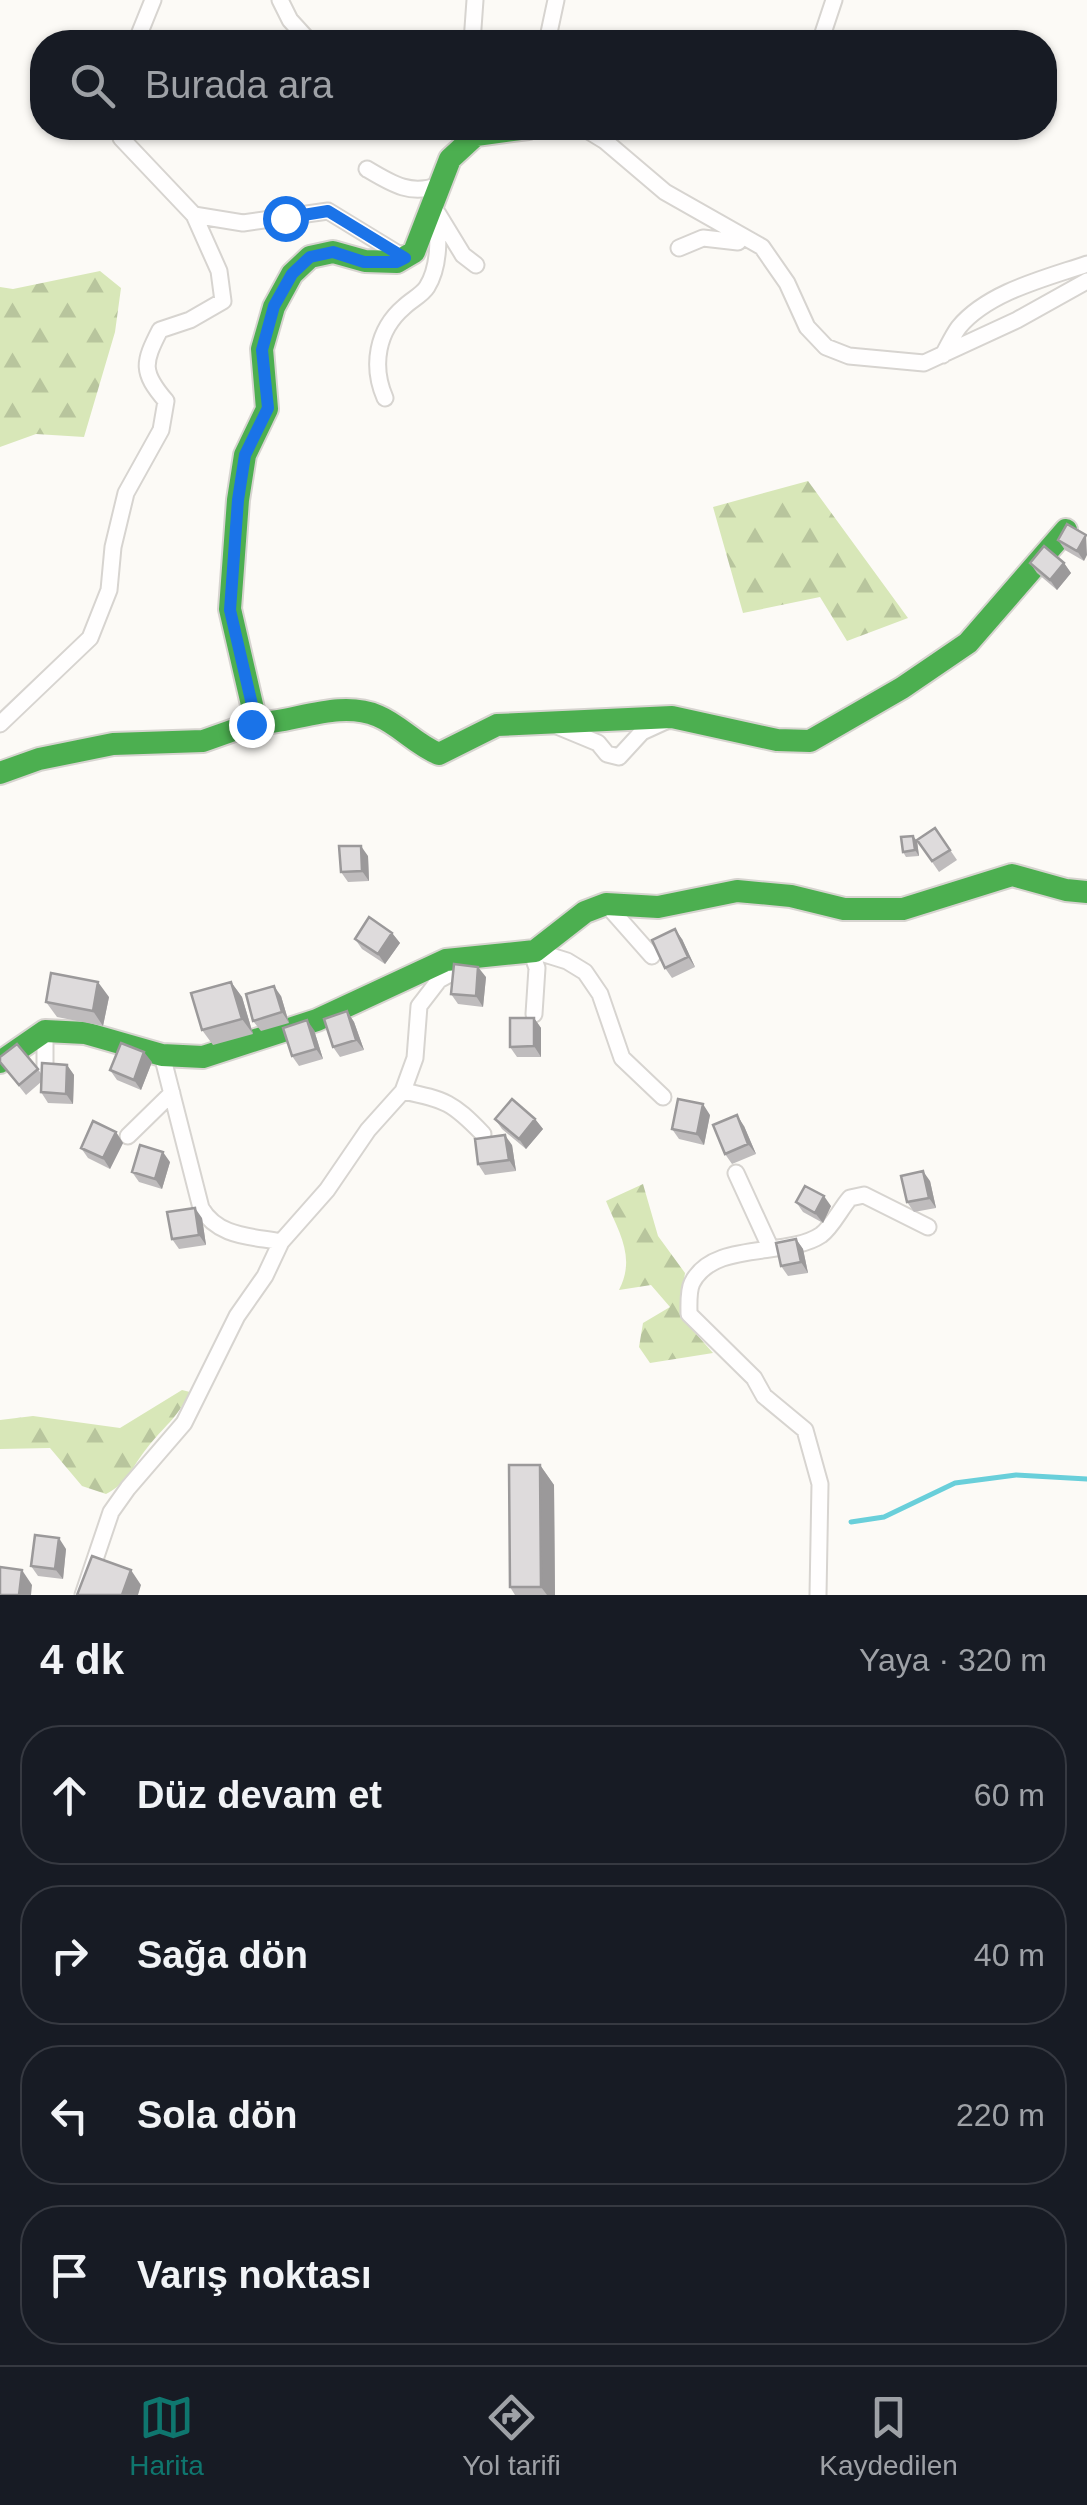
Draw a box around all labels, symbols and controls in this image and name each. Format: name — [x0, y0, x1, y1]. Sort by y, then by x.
search box — [30, 30, 1057, 140]
icon: search — [65, 58, 120, 113]
text: Burada ara — [145, 64, 333, 106]
route start — [263, 196, 309, 242]
route end — [229, 702, 275, 748]
text: 4 dk — [40, 1636, 124, 1683]
text: Yaya · 320 m — [859, 1642, 1047, 1678]
icon: ahead — [42, 1768, 97, 1823]
text: Düz devam et — [137, 1774, 382, 1816]
text: 60 m — [974, 1777, 1045, 1813]
icon: right — [42, 1928, 97, 1983]
text: Sağa dön — [137, 1934, 308, 1976]
text: 40 m — [974, 1937, 1045, 1973]
icon: left — [42, 2088, 97, 2143]
text: Sola dön — [137, 2094, 297, 2136]
text: 220 m — [956, 2097, 1045, 2133]
icon: arrive — [42, 2248, 97, 2303]
text: Varış noktası — [137, 2254, 371, 2296]
tab: Harita — [129, 2390, 204, 2482]
tab: Yol tarifi — [462, 2390, 561, 2482]
tab: Kaydedilen — [819, 2390, 958, 2482]

